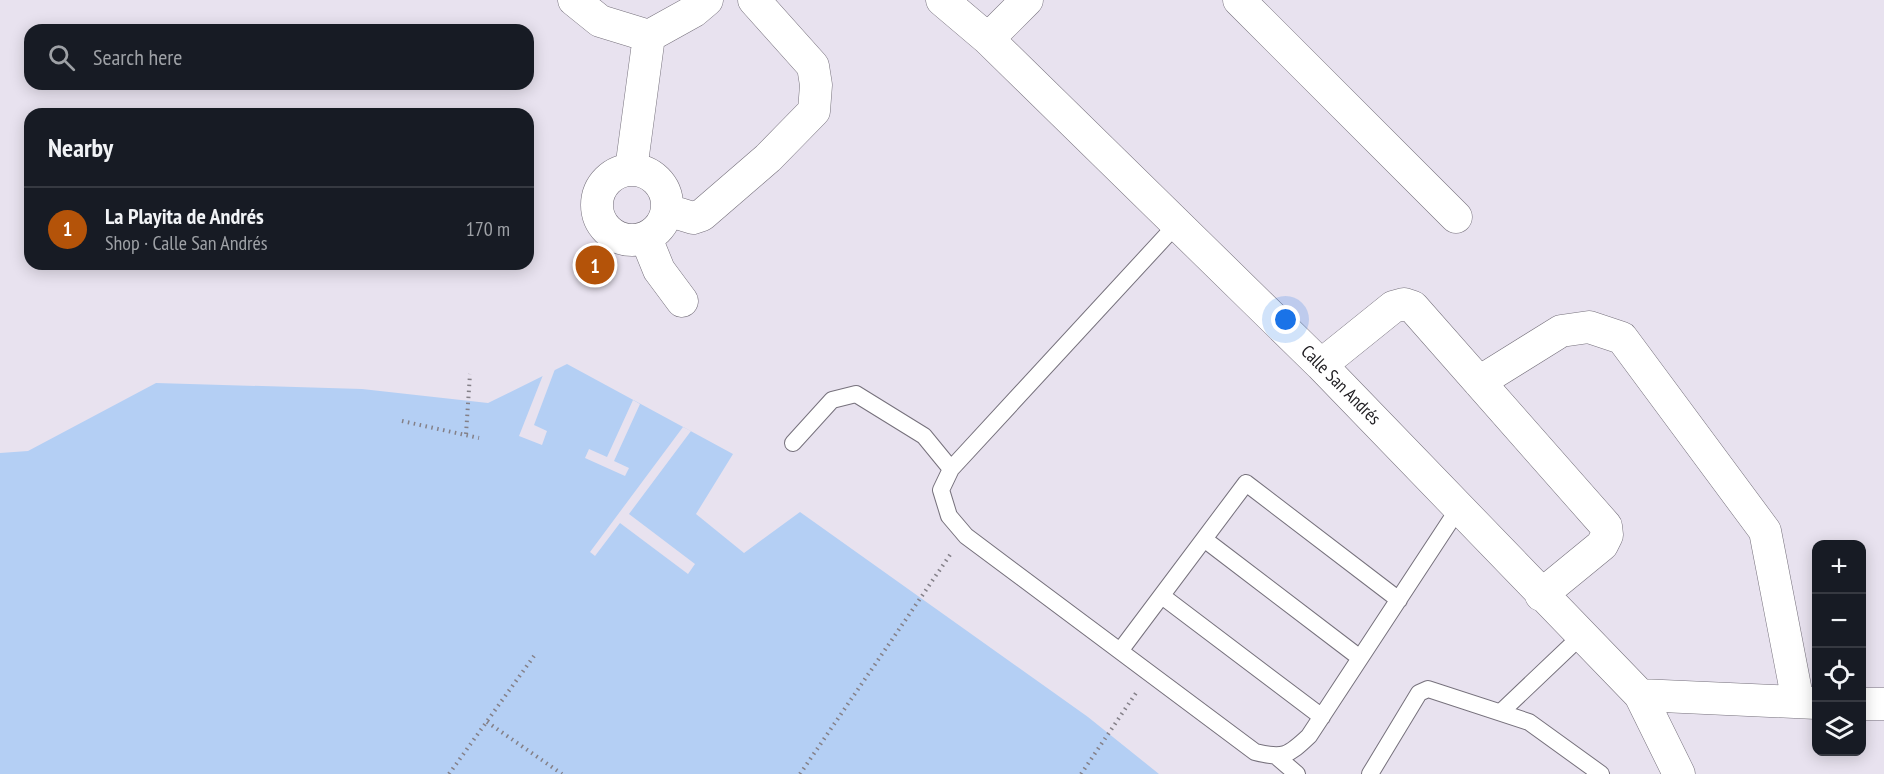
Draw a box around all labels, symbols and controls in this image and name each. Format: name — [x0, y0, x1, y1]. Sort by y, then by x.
search box — [24, 24, 534, 90]
icon: search — [45, 41, 78, 74]
text: Search here — [93, 43, 182, 71]
text: Nearby — [48, 131, 113, 164]
text: La Playita de Andrés — [105, 202, 264, 230]
text: 1 — [63, 216, 72, 242]
text: 170 m — [466, 216, 510, 242]
text: Shop · Calle San Andrés — [105, 230, 268, 256]
pin: 1 — [576, 242, 614, 288]
your location — [1271, 305, 1300, 334]
street label: Calle San Andrés — [1297, 340, 1386, 429]
map controls — [1812, 540, 1866, 756]
button: + — [1812, 540, 1866, 594]
button: − — [1812, 594, 1866, 648]
button: locate — [1812, 648, 1866, 702]
button: layers — [1812, 702, 1866, 756]

